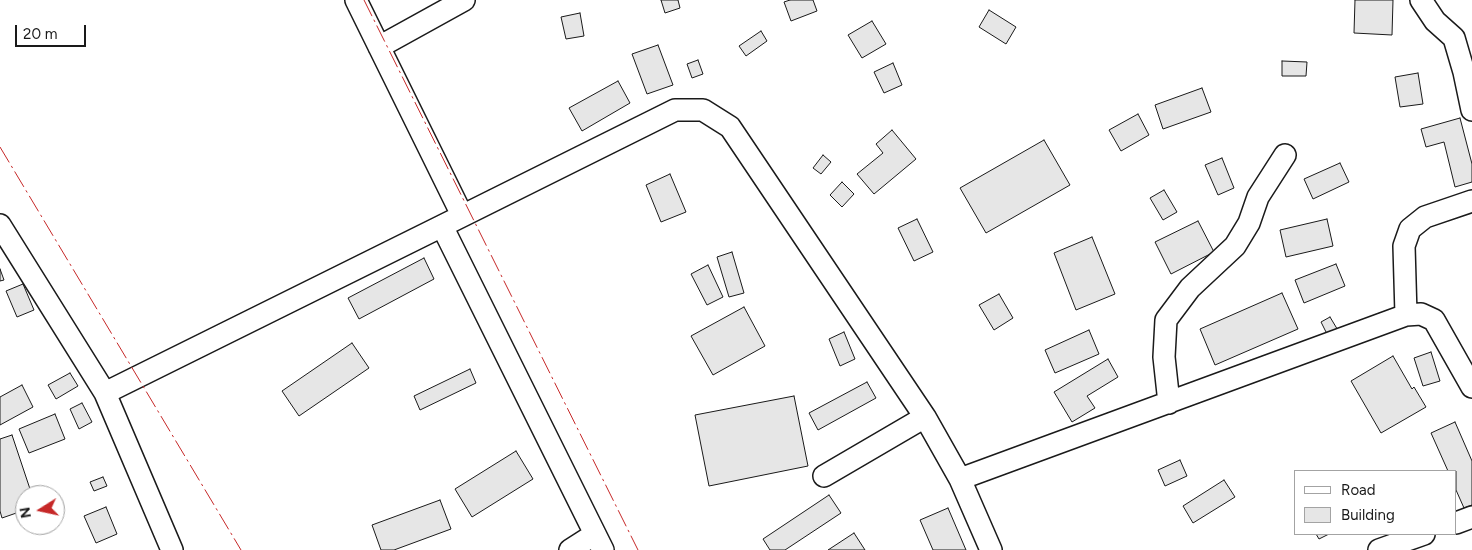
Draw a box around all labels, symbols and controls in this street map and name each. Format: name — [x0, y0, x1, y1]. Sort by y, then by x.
scale bar — [18, 15, 89, 47]
text: 20 m — [23, 25, 57, 43]
legend — [1294, 470, 1457, 535]
text: Road — [1341, 481, 1376, 499]
north arrow — [15, 485, 65, 535]
text: N — [16, 506, 35, 519]
text: Building — [1341, 506, 1395, 524]

